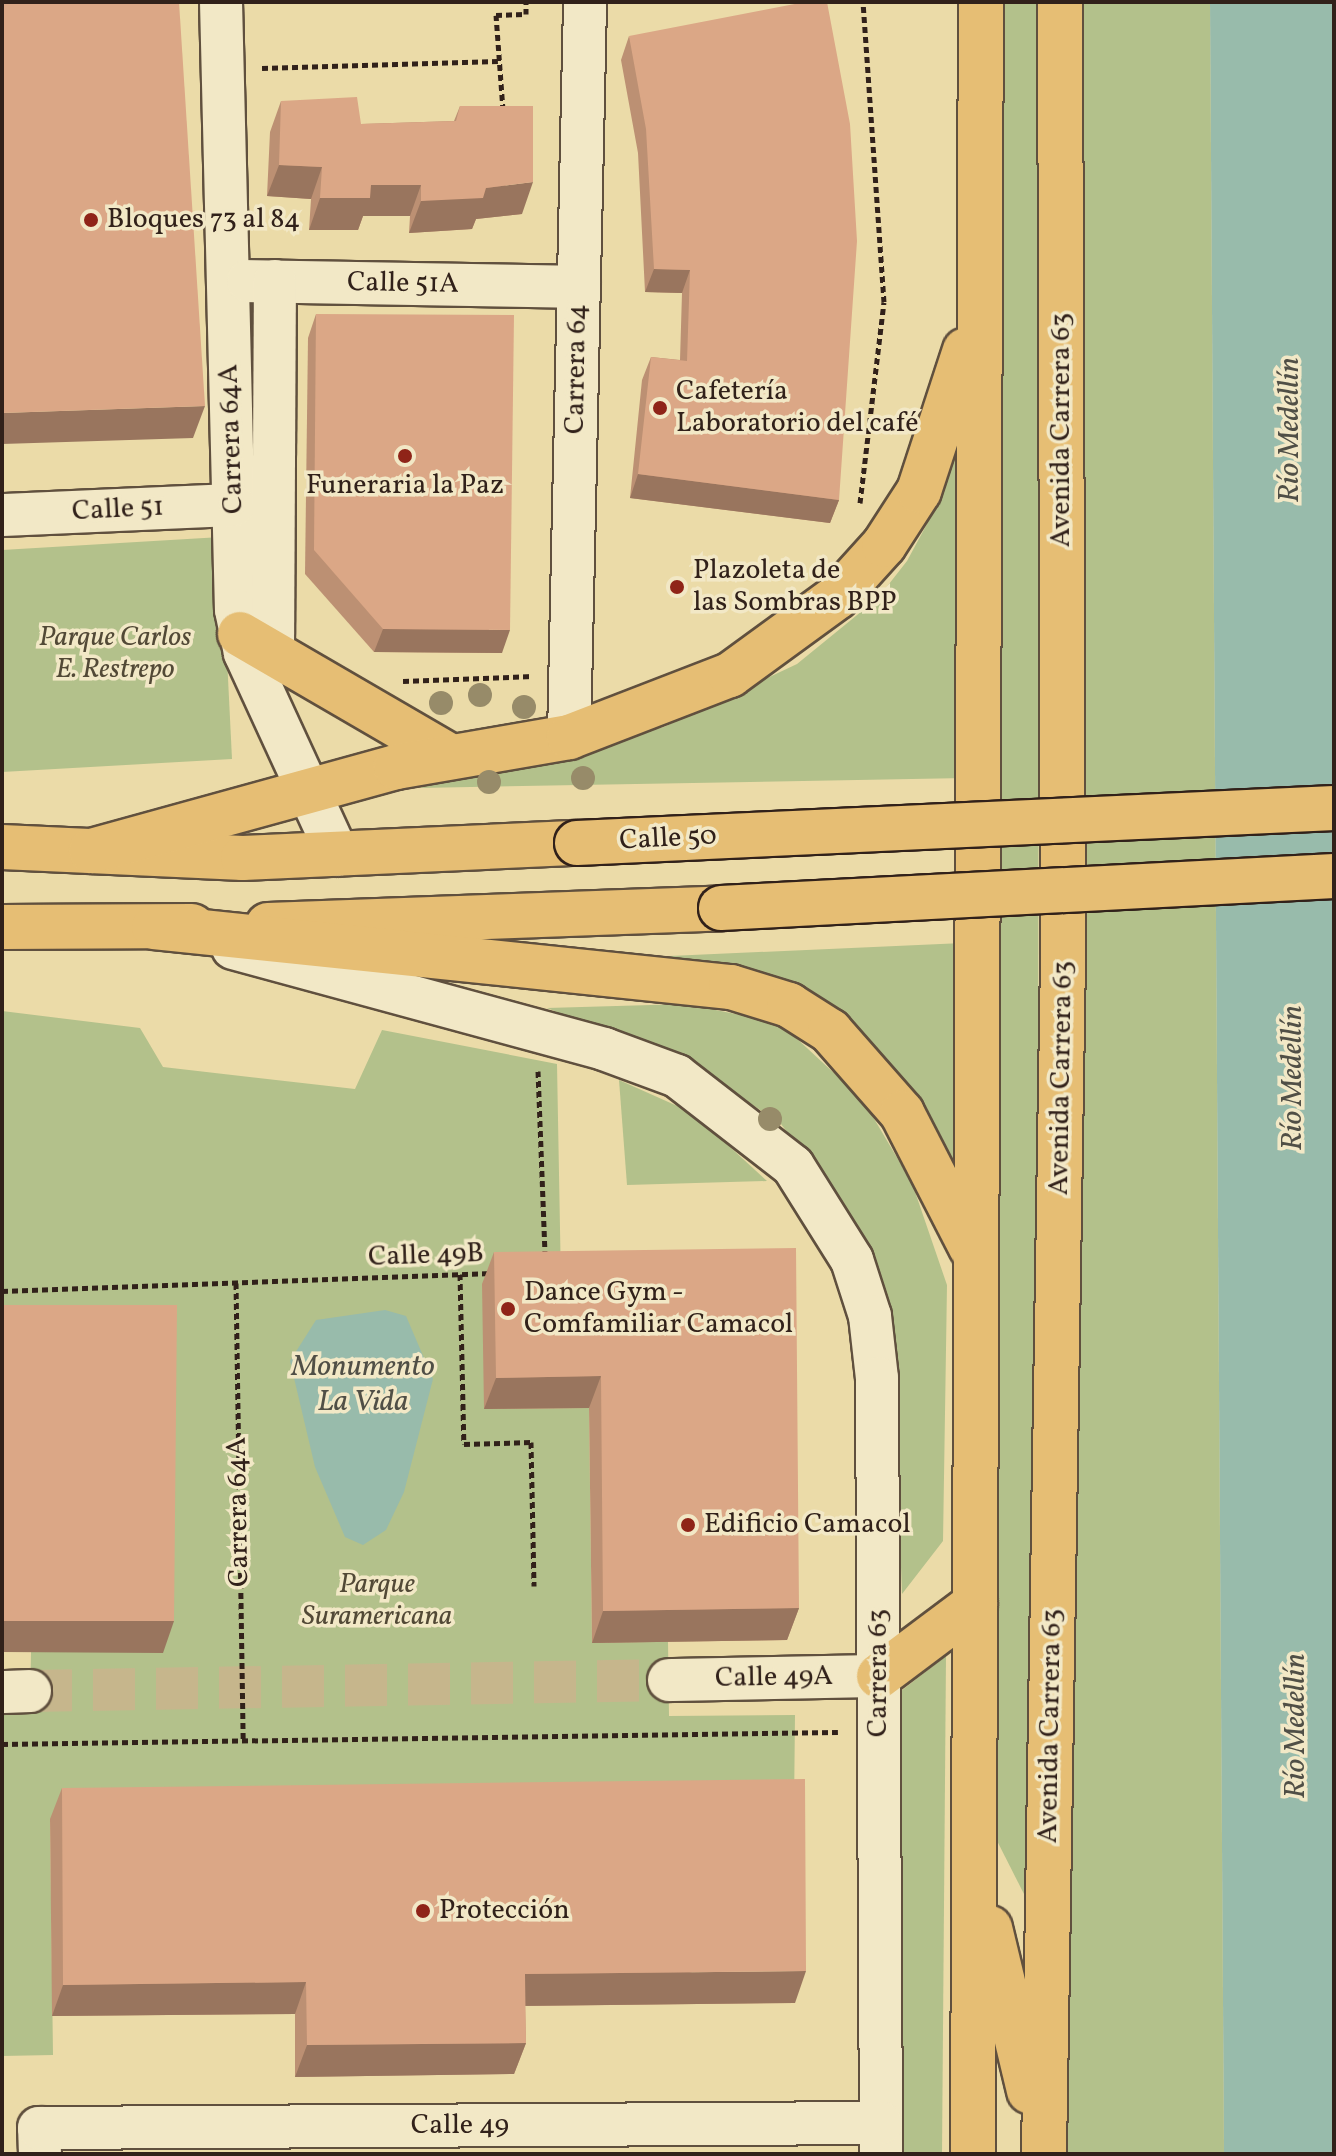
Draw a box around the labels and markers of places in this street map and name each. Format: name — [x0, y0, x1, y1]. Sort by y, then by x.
place label: Bloques 73 al 84 — [107, 203, 300, 237]
marker: Bloques 73 al 84 — [82, 211, 100, 229]
place label: Cafetería Laboratorio del café — [676, 375, 919, 441]
marker: Cafetería Laboratorio del café — [651, 399, 669, 417]
marker: Funeraria la Paz — [396, 447, 414, 465]
place label: Funeraria la Paz — [306, 469, 504, 503]
place label: Plazoleta de las Sombras BPP — [693, 554, 897, 620]
marker: Plazoleta de las Sombras BPP — [668, 578, 686, 596]
place label: Dance Gym - Comfamiliar Camacol — [524, 1276, 793, 1342]
marker: Dance Gym - Comfamiliar Camacol — [499, 1300, 517, 1318]
place label: Edificio Camacol — [704, 1508, 910, 1542]
marker: Edificio Camacol — [679, 1516, 697, 1534]
place label: Protección — [439, 1894, 570, 1928]
marker: Protección — [414, 1902, 432, 1920]

